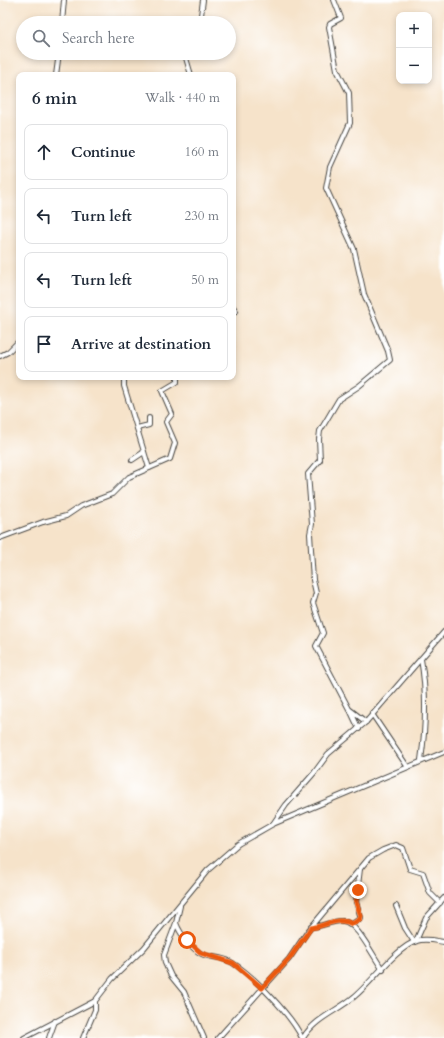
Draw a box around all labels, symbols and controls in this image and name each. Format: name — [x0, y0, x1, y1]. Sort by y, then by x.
map controls — [396, 12, 432, 84]
button: + — [396, 12, 432, 48]
search box — [16, 16, 236, 60]
icon: search — [30, 27, 52, 49]
text: Search here — [62, 28, 135, 48]
button: − — [396, 48, 432, 84]
text: 6 min — [32, 87, 77, 110]
text: Walk · 440 m — [145, 89, 220, 107]
icon: ahead — [33, 141, 55, 163]
text: Continue — [71, 142, 136, 162]
text: 160 m — [185, 143, 219, 161]
icon: left — [33, 205, 55, 227]
text: Turn left — [71, 206, 132, 226]
text: 230 m — [185, 207, 219, 225]
icon: left — [33, 269, 55, 291]
text: Turn left — [71, 270, 132, 290]
text: 50 m — [191, 271, 219, 289]
icon: arrive — [33, 333, 55, 355]
text: Arrive at destination — [71, 334, 211, 354]
route end — [349, 881, 367, 899]
route start — [178, 931, 196, 949]

